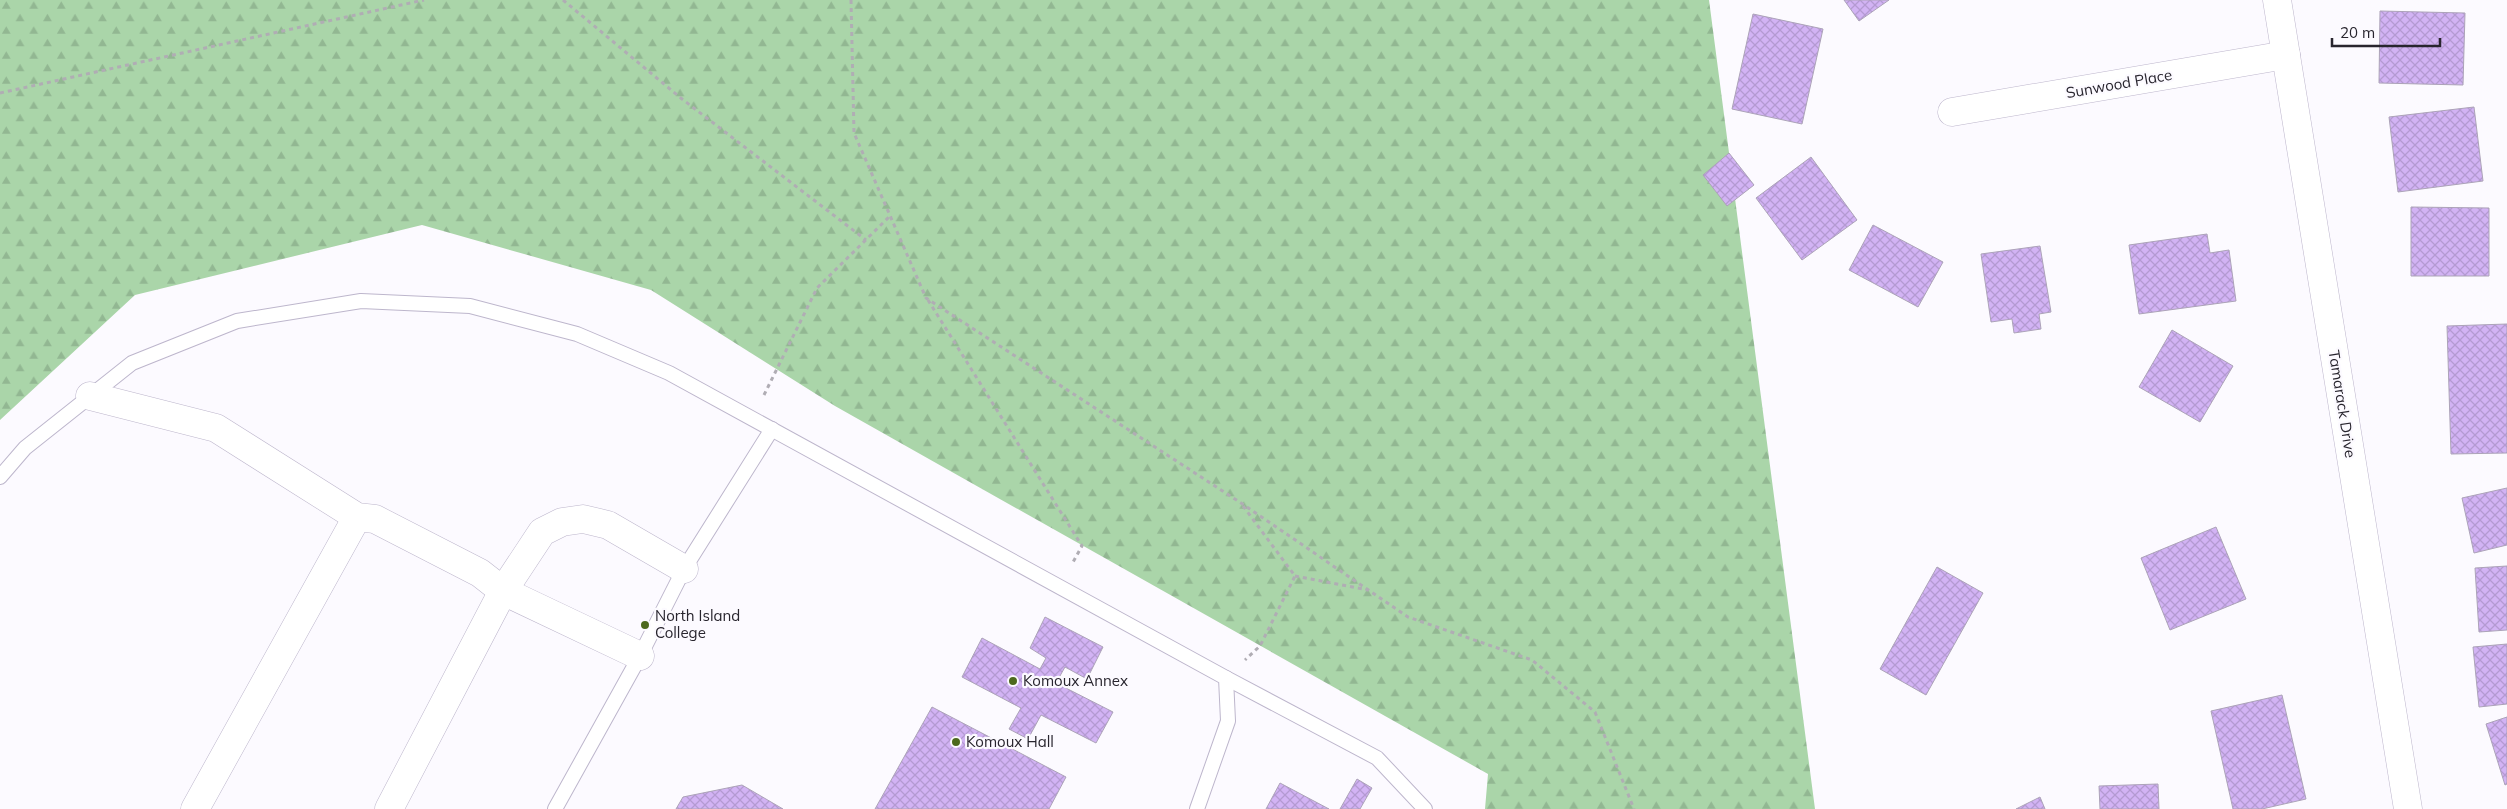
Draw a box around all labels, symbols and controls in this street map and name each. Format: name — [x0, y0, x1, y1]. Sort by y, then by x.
scale bar — [2332, 15, 2440, 47]
text: 20 m — [2340, 23, 2375, 42]
street label: Sunwood Place — [2064, 65, 2173, 102]
street label: Tamarack Drive — [2325, 349, 2360, 459]
place label: North Island College — [655, 606, 740, 642]
marker: North Island College — [639, 619, 651, 631]
place label: Komoux Annex — [1023, 671, 1128, 690]
marker: Komoux Annex — [1007, 675, 1019, 687]
place label: Komoux Hall — [966, 732, 1054, 751]
marker: Komoux Hall — [950, 736, 962, 748]

